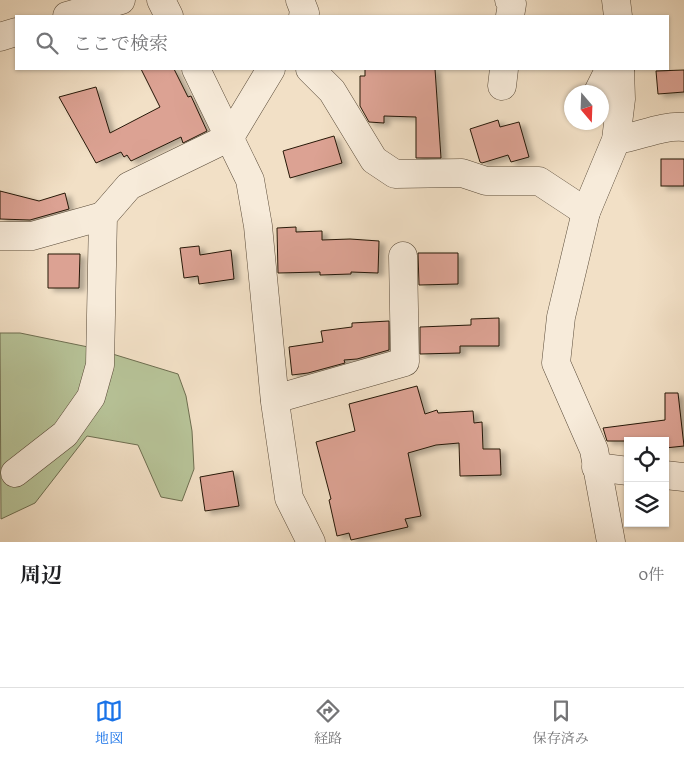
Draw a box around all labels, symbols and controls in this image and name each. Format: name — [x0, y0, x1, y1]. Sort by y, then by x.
search box — [15, 15, 669, 70]
icon: search — [33, 29, 61, 57]
text: ここで検索 — [73, 32, 168, 58]
north arrow — [564, 85, 609, 130]
map controls — [624, 437, 669, 527]
button: locate — [624, 437, 669, 482]
button: layers — [624, 482, 669, 527]
text: 周辺 — [20, 562, 62, 591]
text: 0件 — [638, 565, 664, 587]
tab: 地図 — [95, 697, 123, 749]
tab: 経路 — [314, 697, 342, 749]
tab: 保存済み — [533, 697, 589, 749]

